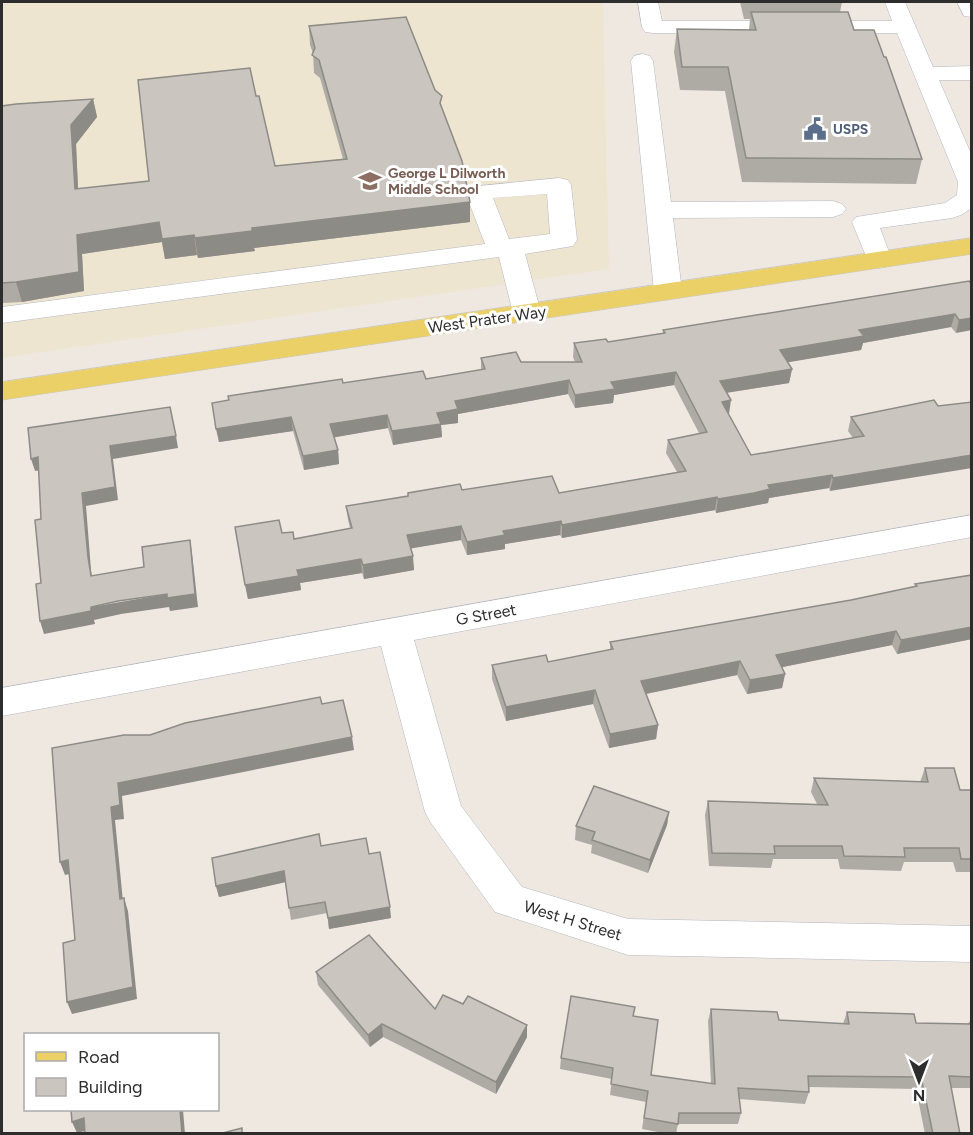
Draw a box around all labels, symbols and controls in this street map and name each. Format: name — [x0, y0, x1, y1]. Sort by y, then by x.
public building icon: USPS — [802, 116, 828, 142]
place label: USPS — [833, 121, 868, 138]
place label: George L Dilworth Middle School — [388, 165, 505, 198]
school or university icon: George L Dilworth Middle School — [357, 168, 383, 194]
street label: West Prater Way — [427, 302, 548, 337]
street label: G Street — [454, 600, 518, 629]
street label: West H Street — [521, 897, 624, 944]
legend — [24, 1033, 219, 1111]
text: Road — [78, 1046, 119, 1068]
north arrow — [889, 1051, 949, 1111]
text: Building — [78, 1076, 143, 1098]
text: N — [913, 1086, 925, 1105]

